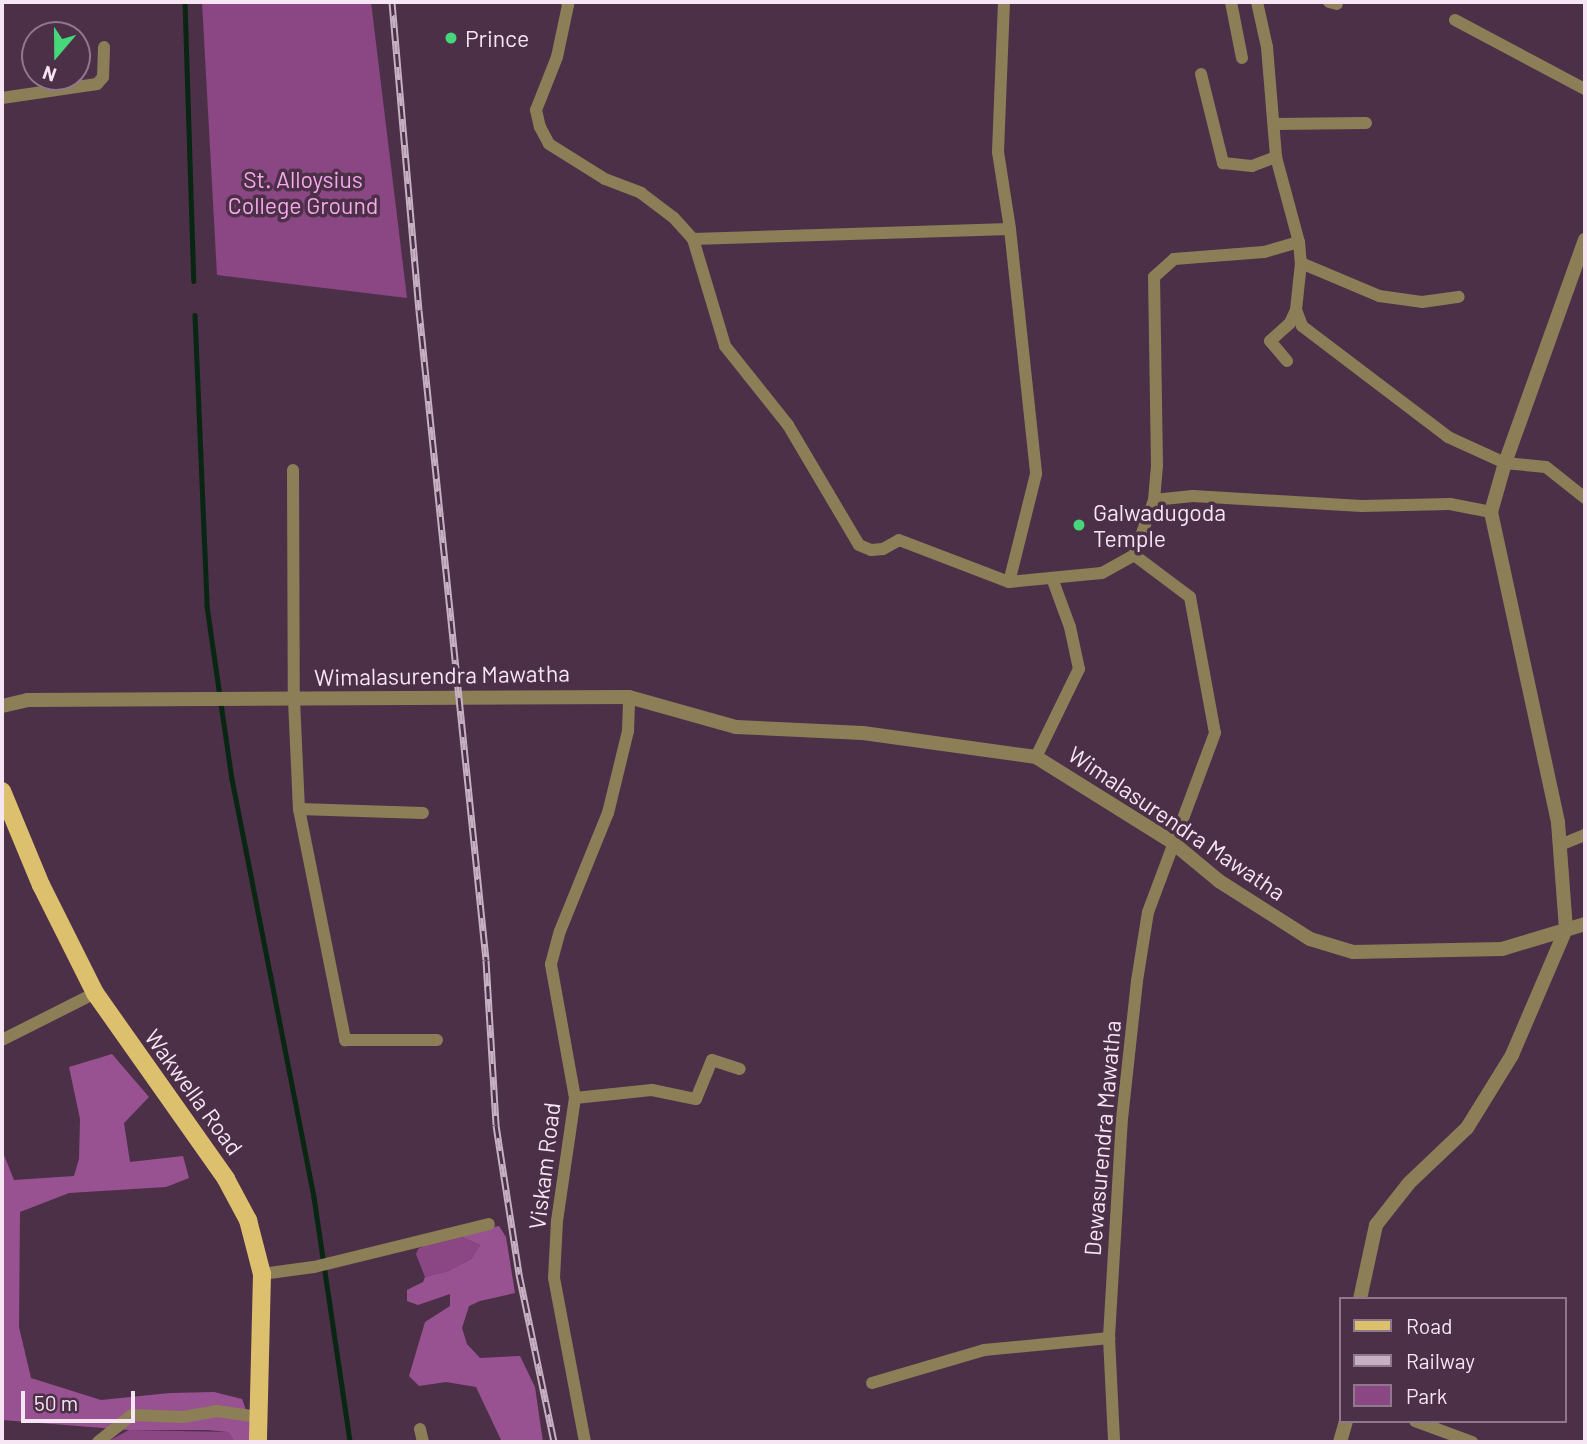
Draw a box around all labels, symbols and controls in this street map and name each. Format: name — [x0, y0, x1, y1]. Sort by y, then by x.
north arrow — [21, 21, 91, 91]
place label: Prince — [465, 24, 529, 52]
marker: Prince — [443, 30, 459, 46]
text: N — [39, 61, 59, 87]
park label: St. Alloysius College Ground — [228, 165, 378, 219]
place label: Galwadugoda Temple — [1093, 498, 1226, 552]
marker: Galwadugoda Temple — [1071, 517, 1087, 533]
street label: Wimalasurendra Mawatha — [314, 659, 570, 691]
street label: Wimalasurendra Mawatha — [1063, 740, 1291, 906]
street label: Dewasurendra Mawatha — [1078, 1019, 1126, 1257]
street label: Wakwella Road — [139, 1024, 249, 1160]
street label: Viskam Road — [523, 1101, 565, 1231]
legend — [1338, 1297, 1566, 1423]
text: Road — [1406, 1313, 1452, 1338]
text: Railway — [1406, 1348, 1475, 1373]
scale bar — [24, 1378, 138, 1422]
text: Park — [1406, 1383, 1447, 1408]
text: 50 m — [34, 1390, 78, 1415]

